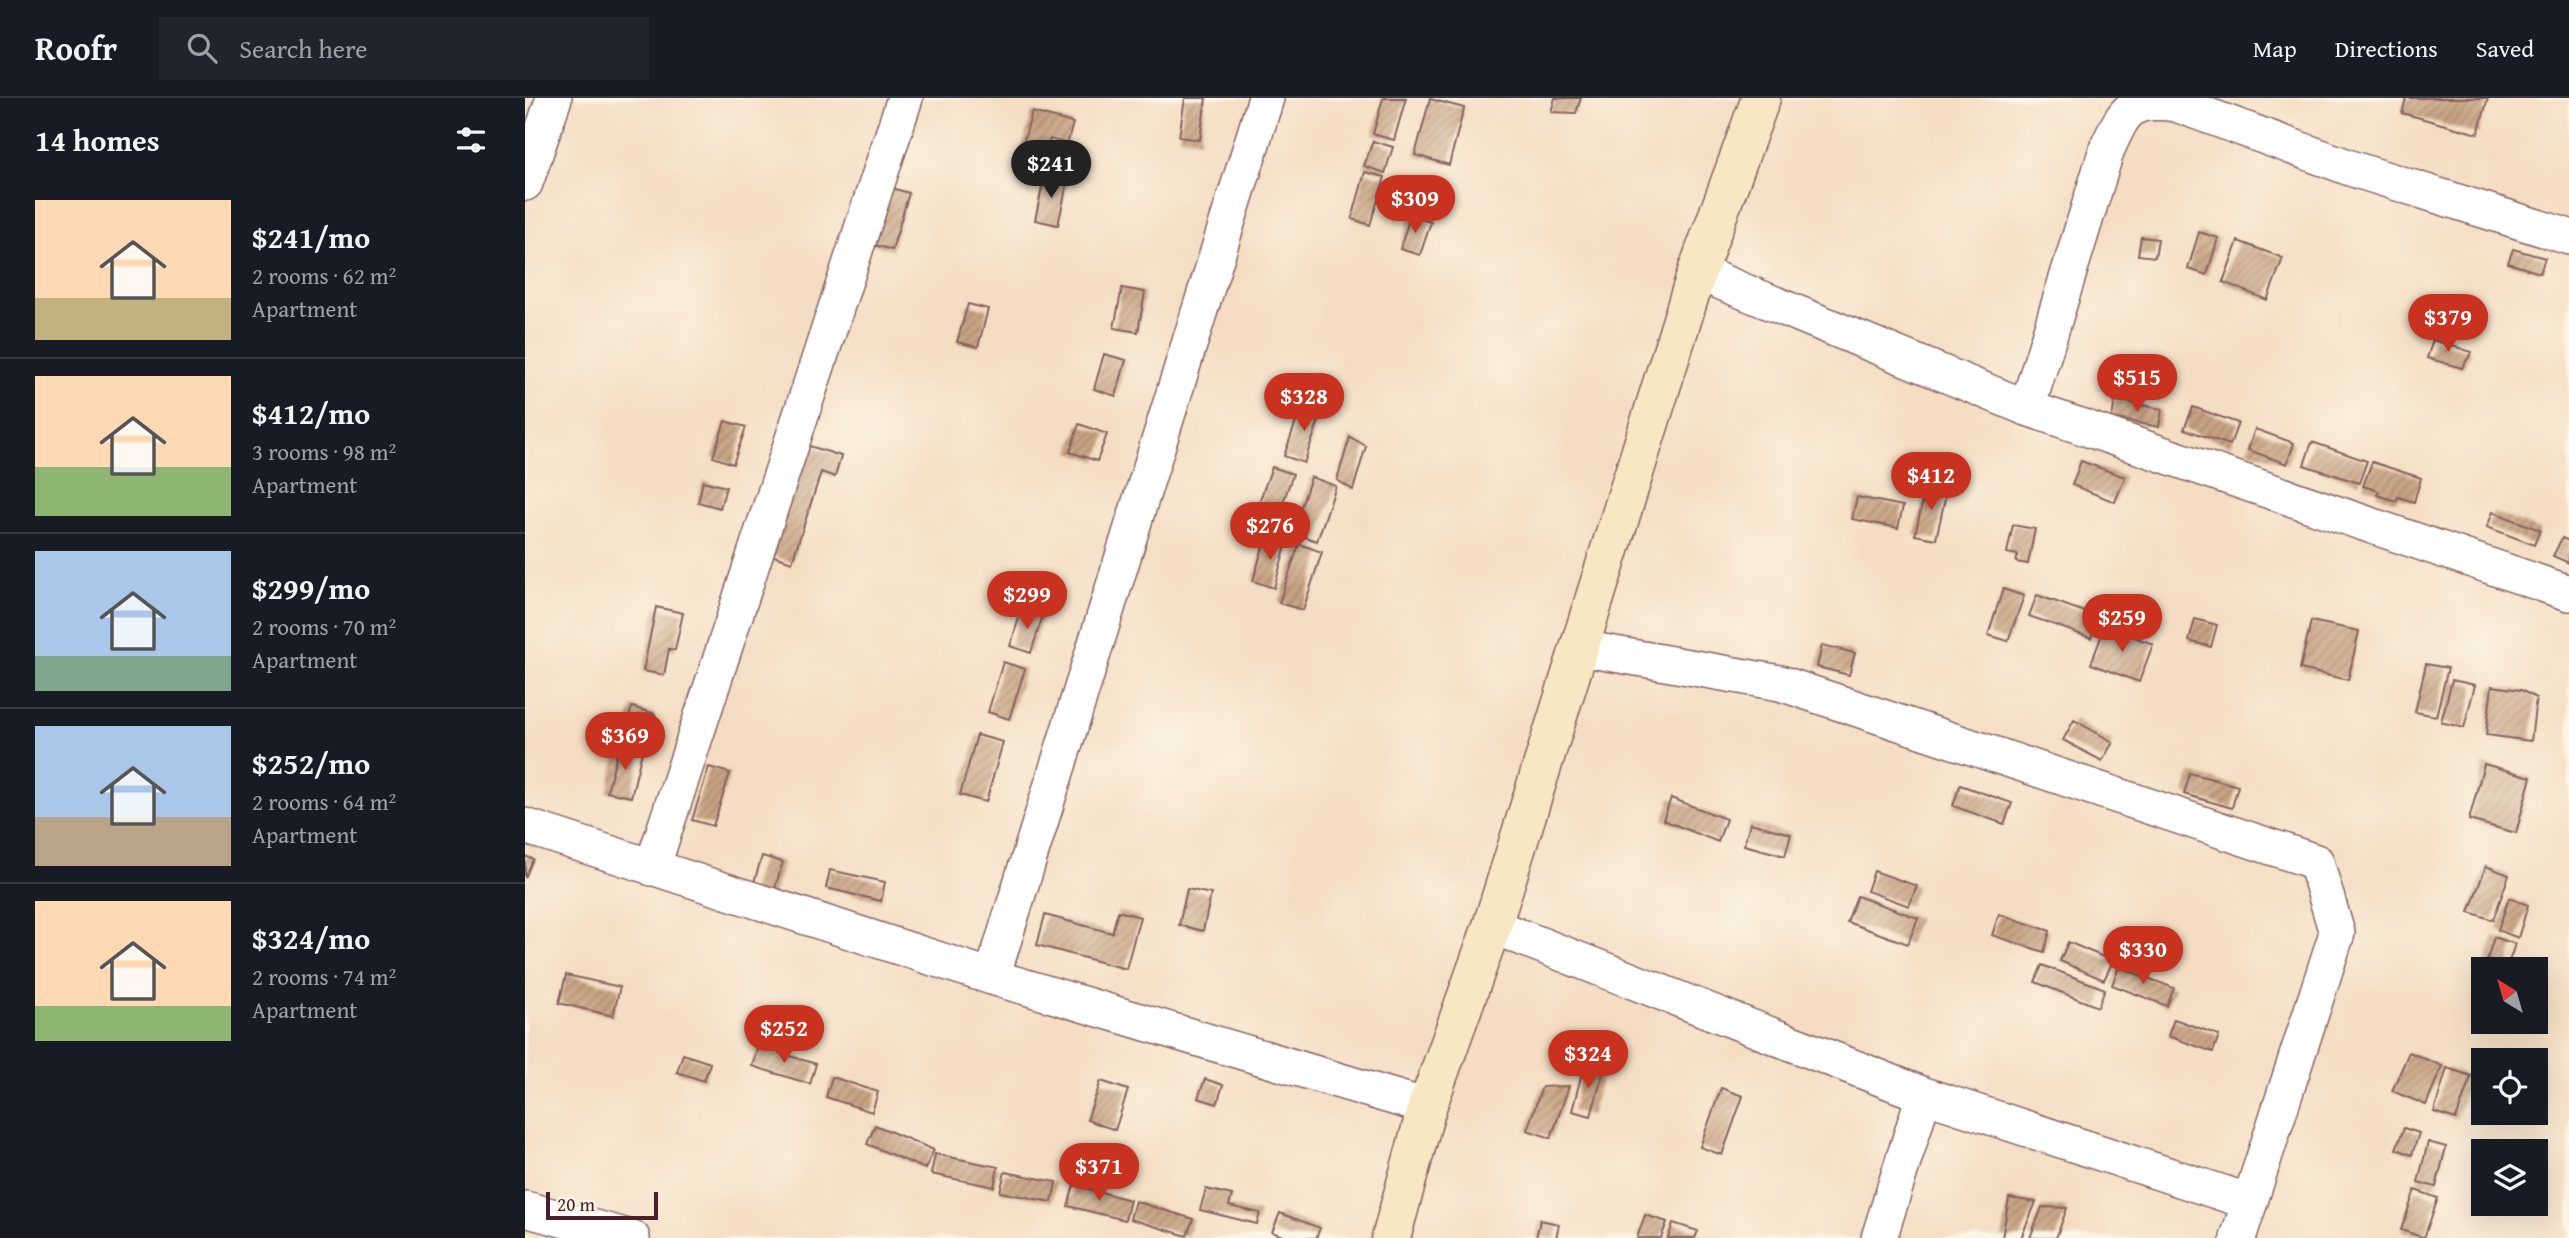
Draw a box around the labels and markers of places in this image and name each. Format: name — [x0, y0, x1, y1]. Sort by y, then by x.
pin: $241 — [1010, 140, 1092, 200]
pin: $309 — [1374, 176, 1456, 235]
pin: $379 — [2407, 294, 2489, 354]
pin: $515 — [2096, 354, 2178, 414]
pin: $328 — [1263, 374, 1345, 433]
pin: $412 — [1890, 452, 1972, 512]
pin: $276 — [1229, 503, 1311, 562]
pin: $299 — [986, 572, 1068, 631]
pin: $259 — [2081, 594, 2163, 654]
pin: $369 — [584, 712, 666, 772]
pin: $330 — [2102, 926, 2184, 986]
pin: $252 — [743, 1006, 825, 1065]
pin: $324 — [1547, 1030, 1629, 1090]
pin: $371 — [1058, 1144, 1140, 1203]

